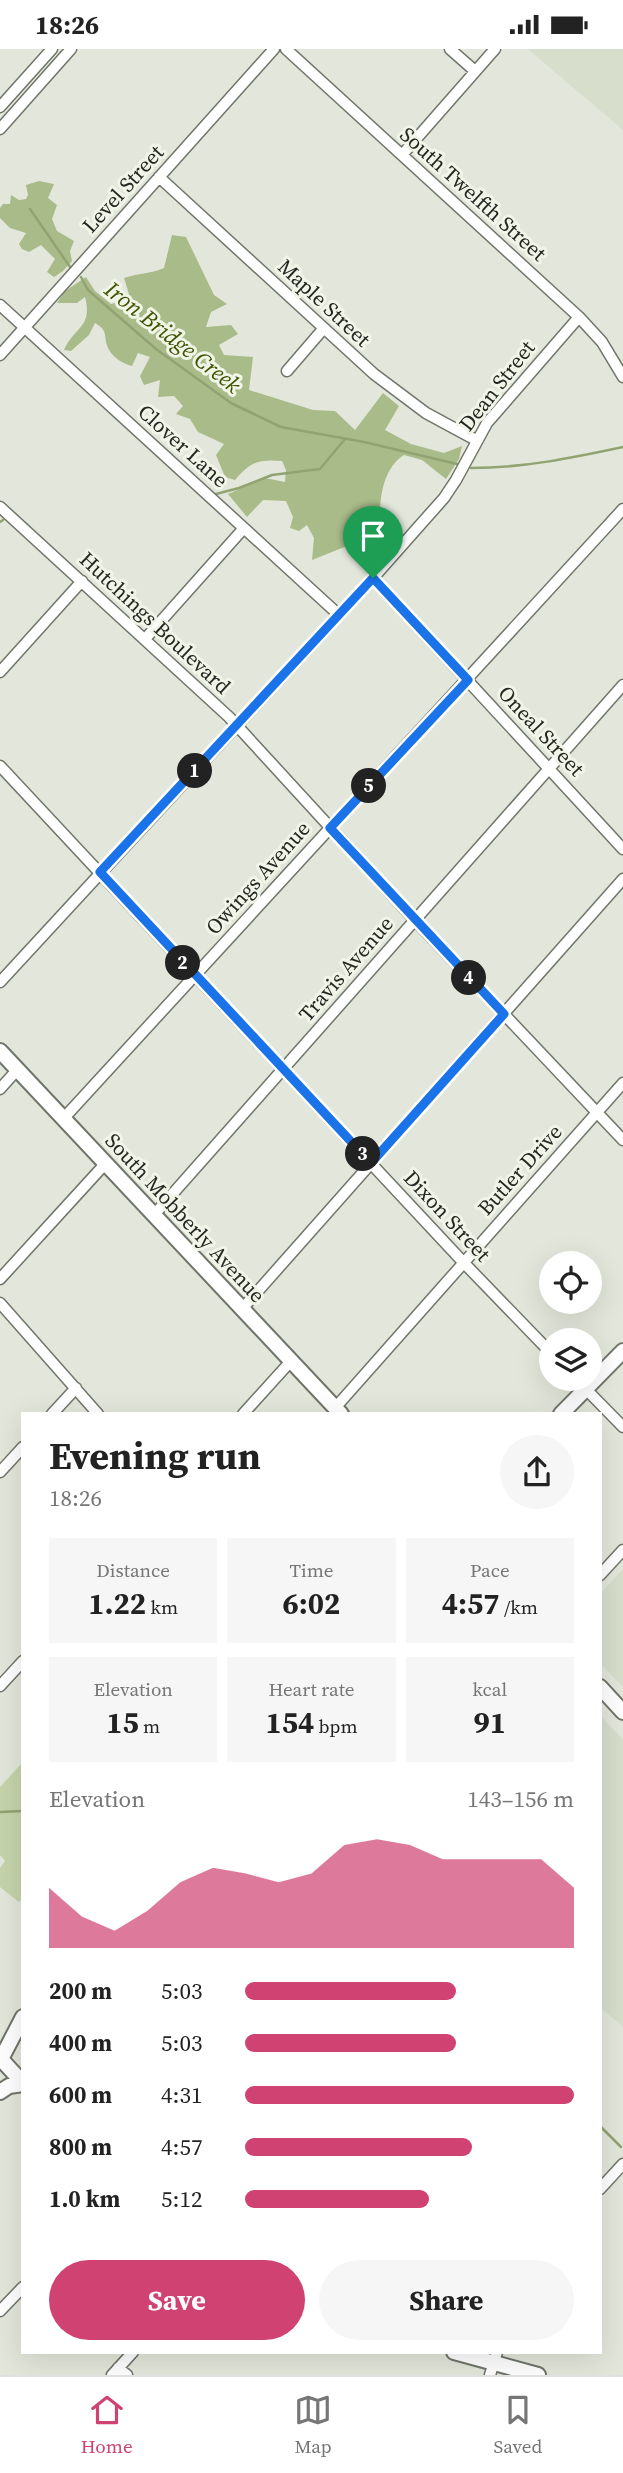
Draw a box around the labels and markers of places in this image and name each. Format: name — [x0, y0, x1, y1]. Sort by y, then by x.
pin — [343, 506, 403, 578]
pin: 1 — [178, 753, 212, 789]
pin: 5 — [352, 769, 386, 803]
pin: 2 — [166, 946, 200, 981]
pin: 4 — [452, 961, 486, 995]
pin: 3 — [346, 1137, 380, 1171]

